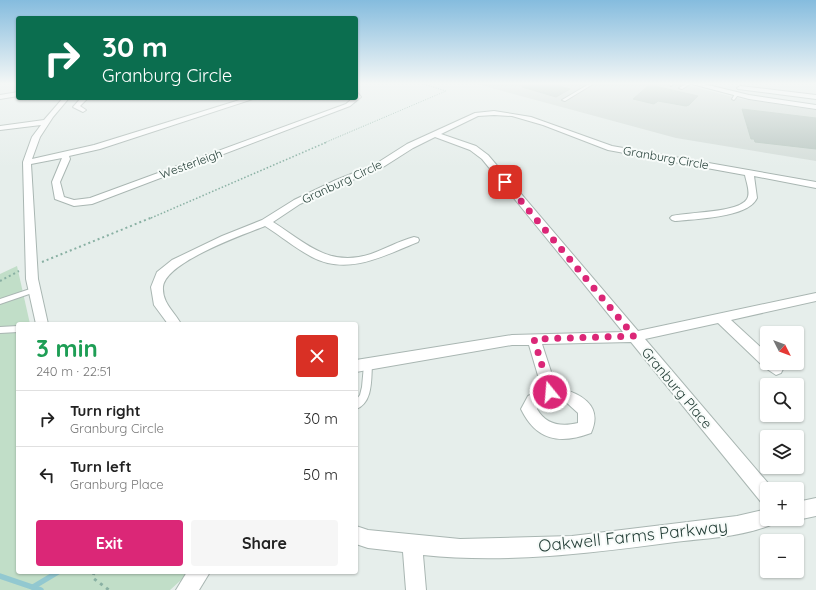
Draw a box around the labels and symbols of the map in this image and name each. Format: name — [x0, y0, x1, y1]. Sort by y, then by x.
street label: Granburg Circle — [622, 143, 710, 172]
street label: Westerleigh — [157, 145, 224, 182]
street label: Granburg Circle — [299, 156, 384, 207]
pin — [488, 165, 522, 199]
north arrow — [760, 326, 804, 370]
street label: Granburg Place — [638, 344, 716, 433]
position arrow — [529, 371, 571, 413]
street label: Oakwell Farms Parkway — [537, 515, 729, 556]

